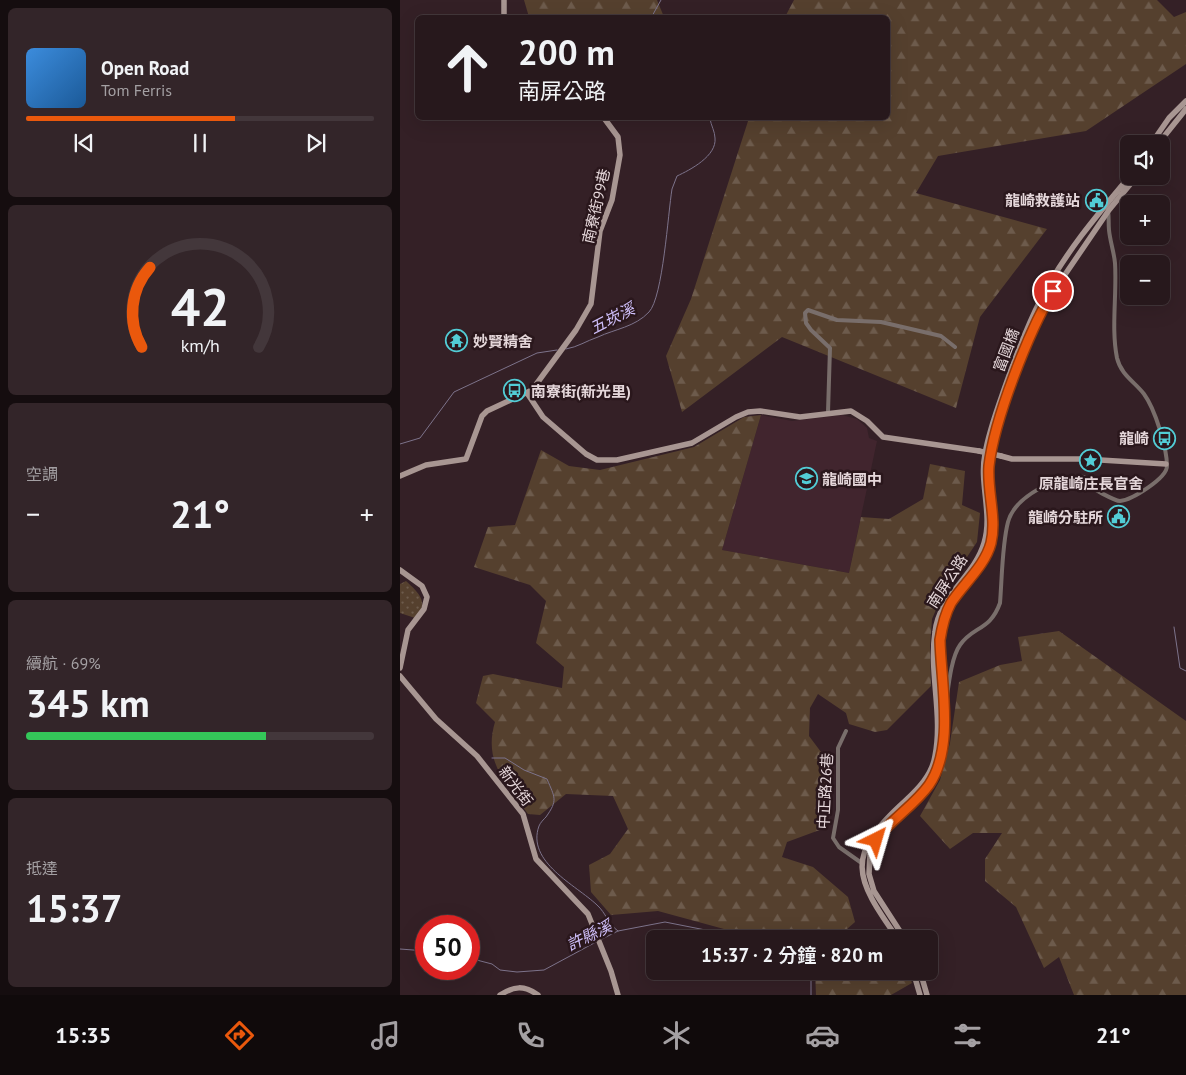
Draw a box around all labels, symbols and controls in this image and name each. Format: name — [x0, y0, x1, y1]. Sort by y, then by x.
text: 200 m — [518, 29, 615, 75]
icon: ahead — [435, 35, 500, 100]
text: Open Road — [101, 56, 189, 80]
text: 南屏公路 — [518, 77, 606, 105]
text: Tom Ferris — [101, 80, 172, 100]
icon: previous — [70, 129, 98, 157]
icon: pause — [186, 129, 214, 157]
icon: next — [302, 129, 330, 157]
map controls — [1120, 135, 1170, 305]
button: sound — [1120, 135, 1170, 185]
street label: 南寮街99巷 — [578, 167, 614, 245]
public building icon: 龍崎救護站 — [1084, 188, 1108, 212]
place label: 龍崎救護站 — [1005, 191, 1080, 210]
button: + — [1120, 195, 1170, 245]
button: − — [1120, 255, 1170, 305]
pin — [1032, 270, 1074, 312]
text: 42 — [171, 273, 229, 340]
icon: arrive — [1039, 277, 1067, 305]
water label: 五崁溪 — [586, 297, 640, 338]
street label: 富國橋 — [989, 326, 1023, 374]
temple icon: 妙賢精舍 — [445, 329, 469, 353]
place label: 妙賢精舍 — [473, 332, 533, 351]
text: km/h — [180, 334, 220, 357]
bus stop icon: 南寮街(新光里) — [503, 379, 527, 403]
place label: 南寮街(新光里) — [531, 382, 631, 401]
bus stop icon: 龍崎 — [1153, 426, 1177, 450]
place label: 龍崎 — [1119, 429, 1149, 448]
place icon: 原龍崎庄長官舍 — [1079, 448, 1103, 472]
text: 空調 — [26, 464, 58, 484]
school or university icon: 龍崎國中 — [794, 467, 818, 491]
place label: 龍崎國中 — [822, 470, 882, 489]
place label: 原龍崎庄長官舍 — [1038, 474, 1144, 493]
text: 21° — [170, 489, 230, 538]
text: − — [26, 495, 40, 532]
text: + — [360, 495, 374, 532]
public building icon: 龍崎分駐所 — [1107, 505, 1131, 529]
place label: 龍崎分駐所 — [1028, 508, 1103, 527]
street label: 南屏公路 — [923, 551, 971, 611]
text: 續航 · 69% — [26, 653, 101, 673]
text: 345 km — [26, 678, 150, 727]
street label: 中正路26巷 — [814, 752, 836, 830]
street label: 新光街 — [495, 762, 537, 810]
position arrow — [849, 813, 901, 865]
text: 抵達 — [26, 858, 58, 878]
text: 15:37 — [26, 883, 122, 932]
speed limit sign: 50 — [415, 915, 480, 980]
water label: 許縣溪 — [563, 915, 617, 955]
text: 15:37 · 2 分鐘 · 820 m — [701, 943, 883, 967]
icon: directions — [222, 1018, 257, 1053]
icon: music — [368, 1018, 403, 1053]
icon: phone — [513, 1018, 548, 1053]
icon: climate — [659, 1018, 694, 1053]
icon: car — [805, 1018, 840, 1053]
icon: filters — [950, 1018, 985, 1053]
text: 15:35 — [55, 1021, 111, 1049]
text: 21° — [1096, 1021, 1131, 1049]

